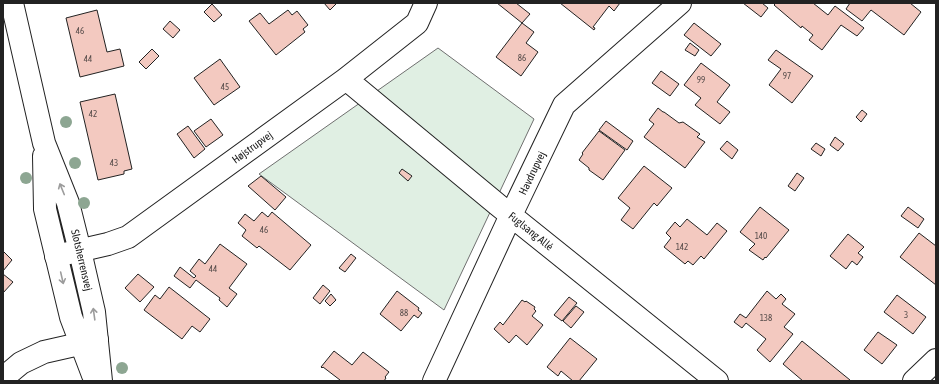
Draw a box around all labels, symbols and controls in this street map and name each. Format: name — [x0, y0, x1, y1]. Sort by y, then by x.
house number: 46 — [76, 26, 84, 36]
house number: 86 — [518, 53, 526, 63]
house number: 44 — [84, 54, 92, 64]
house number: 97 — [783, 71, 791, 81]
house number: 99 — [697, 75, 705, 85]
house number: 45 — [221, 82, 229, 92]
house number: 42 — [89, 109, 97, 119]
street label: Højstrupvej — [230, 128, 274, 166]
street label: Havdrupvej — [516, 149, 548, 197]
house number: 43 — [110, 158, 118, 168]
one-way arrow — [58, 183, 66, 195]
street label: Fuglsang Allé — [506, 209, 556, 253]
house number: 46 — [260, 225, 268, 235]
street label: Slotsherrensvej — [69, 228, 95, 292]
house number: 140 — [755, 231, 767, 241]
house number: 142 — [676, 242, 688, 252]
house number: 44 — [209, 264, 217, 274]
one-way arrow — [58, 271, 66, 284]
one-way arrow — [90, 308, 98, 321]
house number: 88 — [400, 308, 408, 318]
house number: 3 — [904, 310, 908, 320]
house number: 138 — [760, 313, 772, 323]

